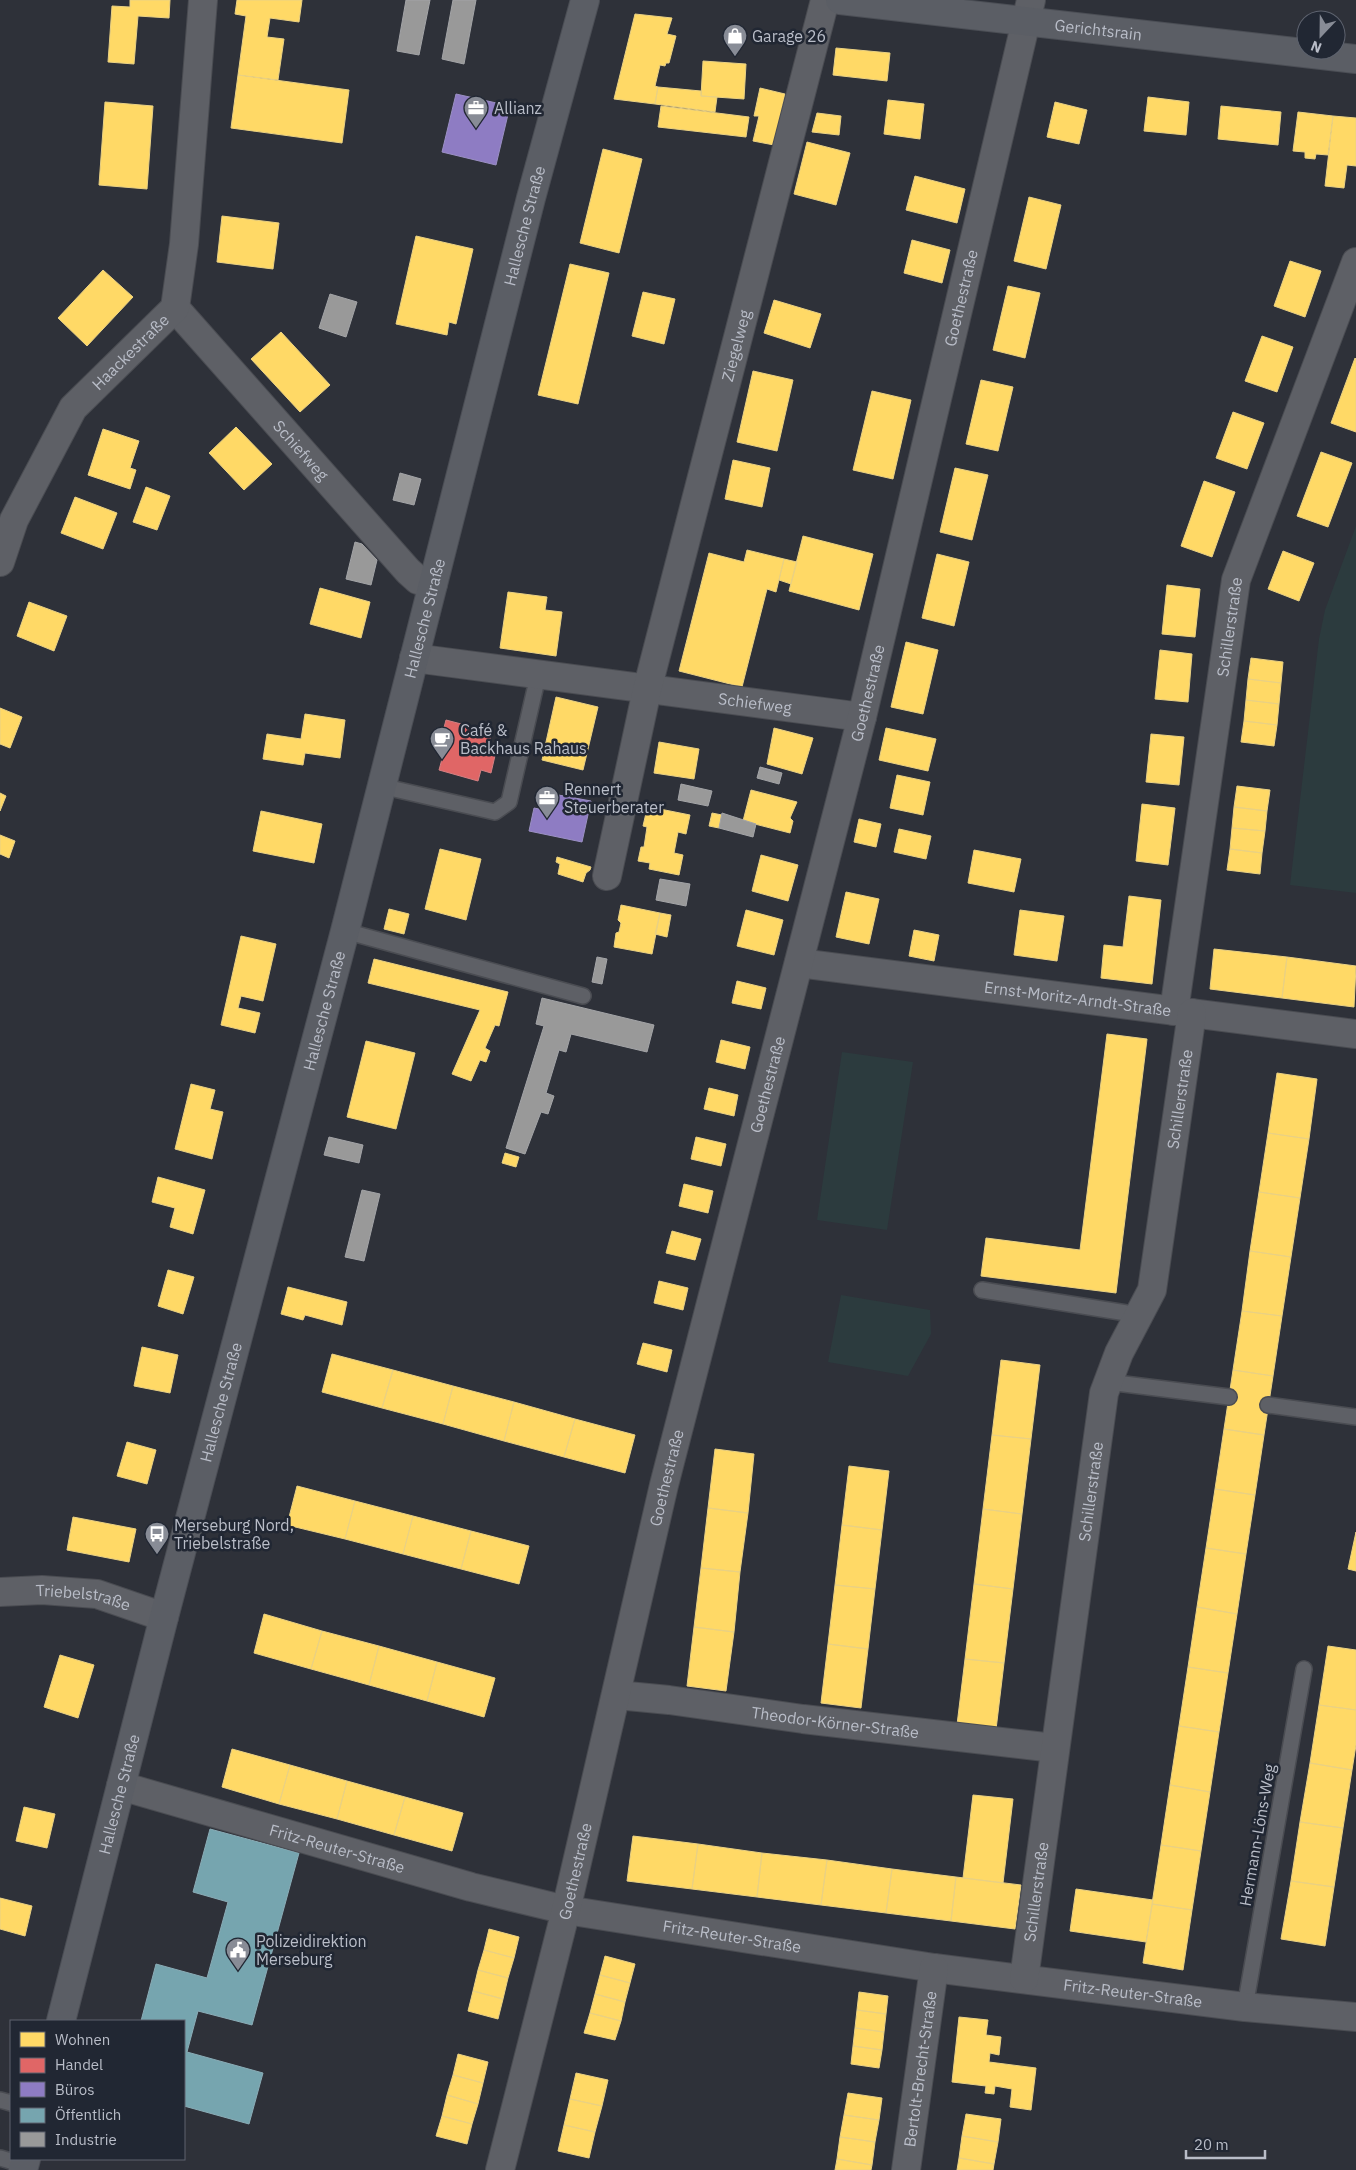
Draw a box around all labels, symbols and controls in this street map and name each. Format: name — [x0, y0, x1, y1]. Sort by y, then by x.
north arrow — [1296, 10, 1346, 60]
street label: Gerichtsrain — [1054, 15, 1143, 44]
shop icon: Garage 26 — [722, 23, 748, 57]
place label: Garage 26 — [752, 26, 826, 46]
text: N — [1308, 37, 1324, 57]
office icon: Allianz — [463, 95, 489, 129]
place label: Allianz — [494, 98, 542, 118]
street label: Hallesche Straße — [499, 163, 549, 288]
street label: Goethestraße — [940, 247, 982, 349]
street label: Ziegelweg — [717, 307, 755, 383]
street label: Haackestraße — [87, 310, 173, 394]
street label: Schiefweg — [269, 416, 333, 485]
street label: Hallesche Straße — [400, 556, 449, 680]
street label: Schillerstraße — [1212, 576, 1246, 678]
street label: Goethestraße — [846, 642, 889, 744]
street label: Schiefweg — [717, 688, 794, 718]
place label: Café & Backhaus Rahaus — [460, 720, 587, 758]
cafe icon: Café & Backhaus Rahaus — [429, 726, 455, 760]
place label: Rennert Steuerberater — [564, 779, 664, 817]
office icon: Rennert Steuerberater — [534, 785, 560, 819]
street label: Hallesche Straße — [299, 948, 349, 1073]
street label: Ernst-Moritz-Arndt-Straße — [983, 977, 1173, 1020]
street label: Goethestraße — [745, 1034, 789, 1135]
street label: Schillerstraße — [1162, 1048, 1197, 1150]
street label: Hallesche Straße — [195, 1340, 246, 1464]
street label: Goethestraße — [645, 1427, 688, 1528]
street label: Schillerstraße — [1074, 1440, 1107, 1543]
place label: Merseburg Nord, Triebelstraße — [174, 1515, 294, 1553]
bus stop icon: Merseburg Nord, Triebelstraße — [144, 1521, 170, 1555]
street label: Triebelstraße — [35, 1580, 133, 1615]
street label: Theodor-Körner-Straße — [750, 1702, 920, 1742]
street label: Hallesche Straße — [94, 1732, 144, 1856]
street label: Hermann-Löns-Weg — [1235, 1762, 1279, 1908]
street label: Fritz-Reuter-Straße — [267, 1819, 407, 1877]
street label: Goethestraße — [554, 1821, 596, 1922]
street label: Schillerstraße — [1019, 1840, 1053, 1943]
street label: Fritz-Reuter-Straße — [661, 1915, 803, 1957]
place label: Polizeidirektion Merseburg — [256, 1931, 367, 1969]
public building icon: Polizeidirektion Merseburg — [225, 1937, 251, 1971]
street label: Fritz-Reuter-Straße — [1062, 1974, 1204, 2012]
street label: Bertolt-Brecht-Straße — [899, 1989, 941, 2148]
legend — [10, 2020, 185, 2160]
text: Wohnen — [55, 2030, 110, 2049]
text: Handel — [55, 2055, 103, 2074]
text: Büros — [55, 2080, 94, 2099]
text: Öffentlich — [55, 2105, 121, 2124]
scale bar — [1186, 2128, 1265, 2160]
text: Industrie — [55, 2130, 117, 2149]
text: 20 m — [1194, 2135, 1229, 2154]

